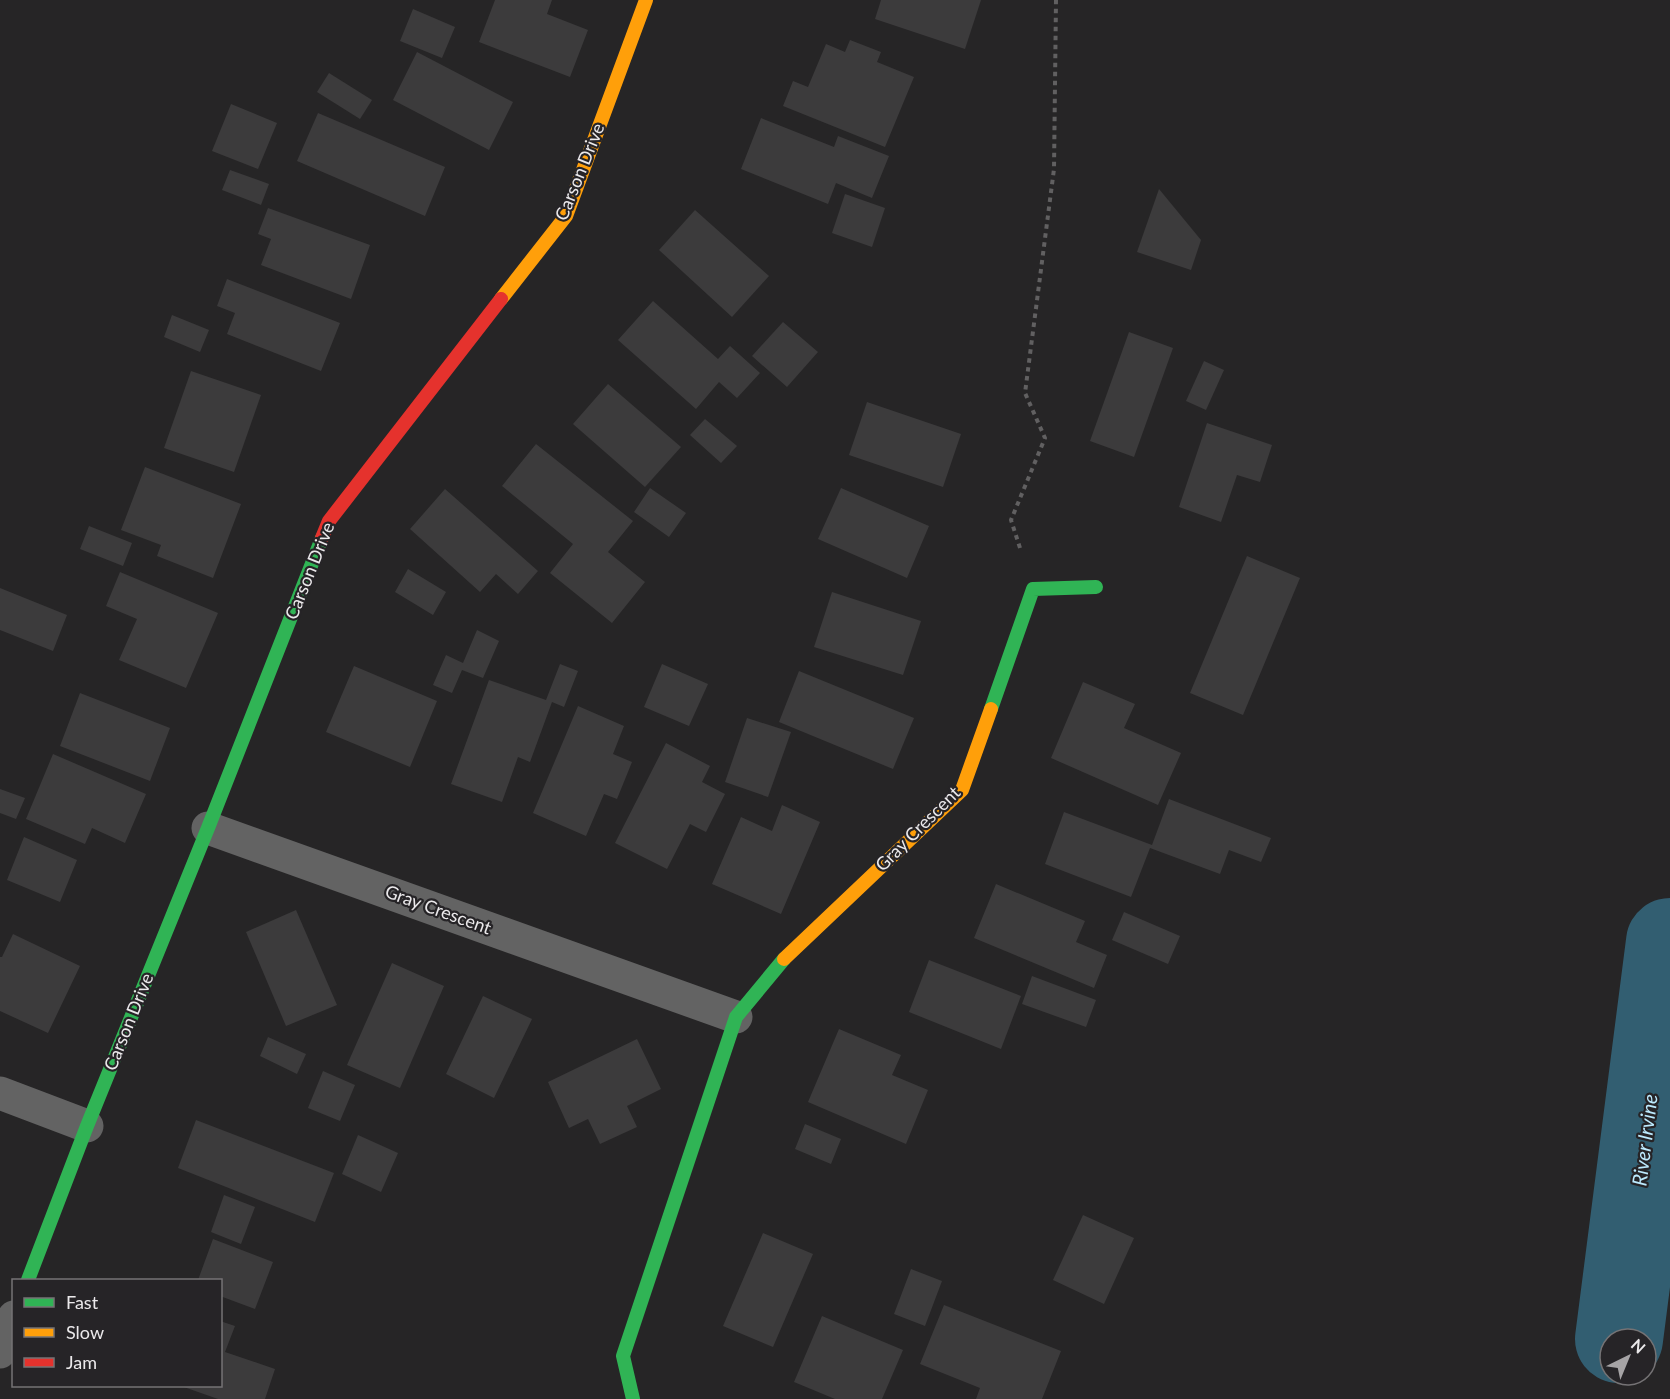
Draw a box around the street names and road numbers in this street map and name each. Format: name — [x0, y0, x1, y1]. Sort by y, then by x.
street label: Carson Drive — [550, 120, 609, 224]
street label: Carson Drive — [280, 519, 339, 623]
street label: Gray Crescent — [870, 781, 965, 875]
street label: Gray Crescent — [382, 880, 495, 939]
street label: Carson Drive — [99, 970, 158, 1074]

